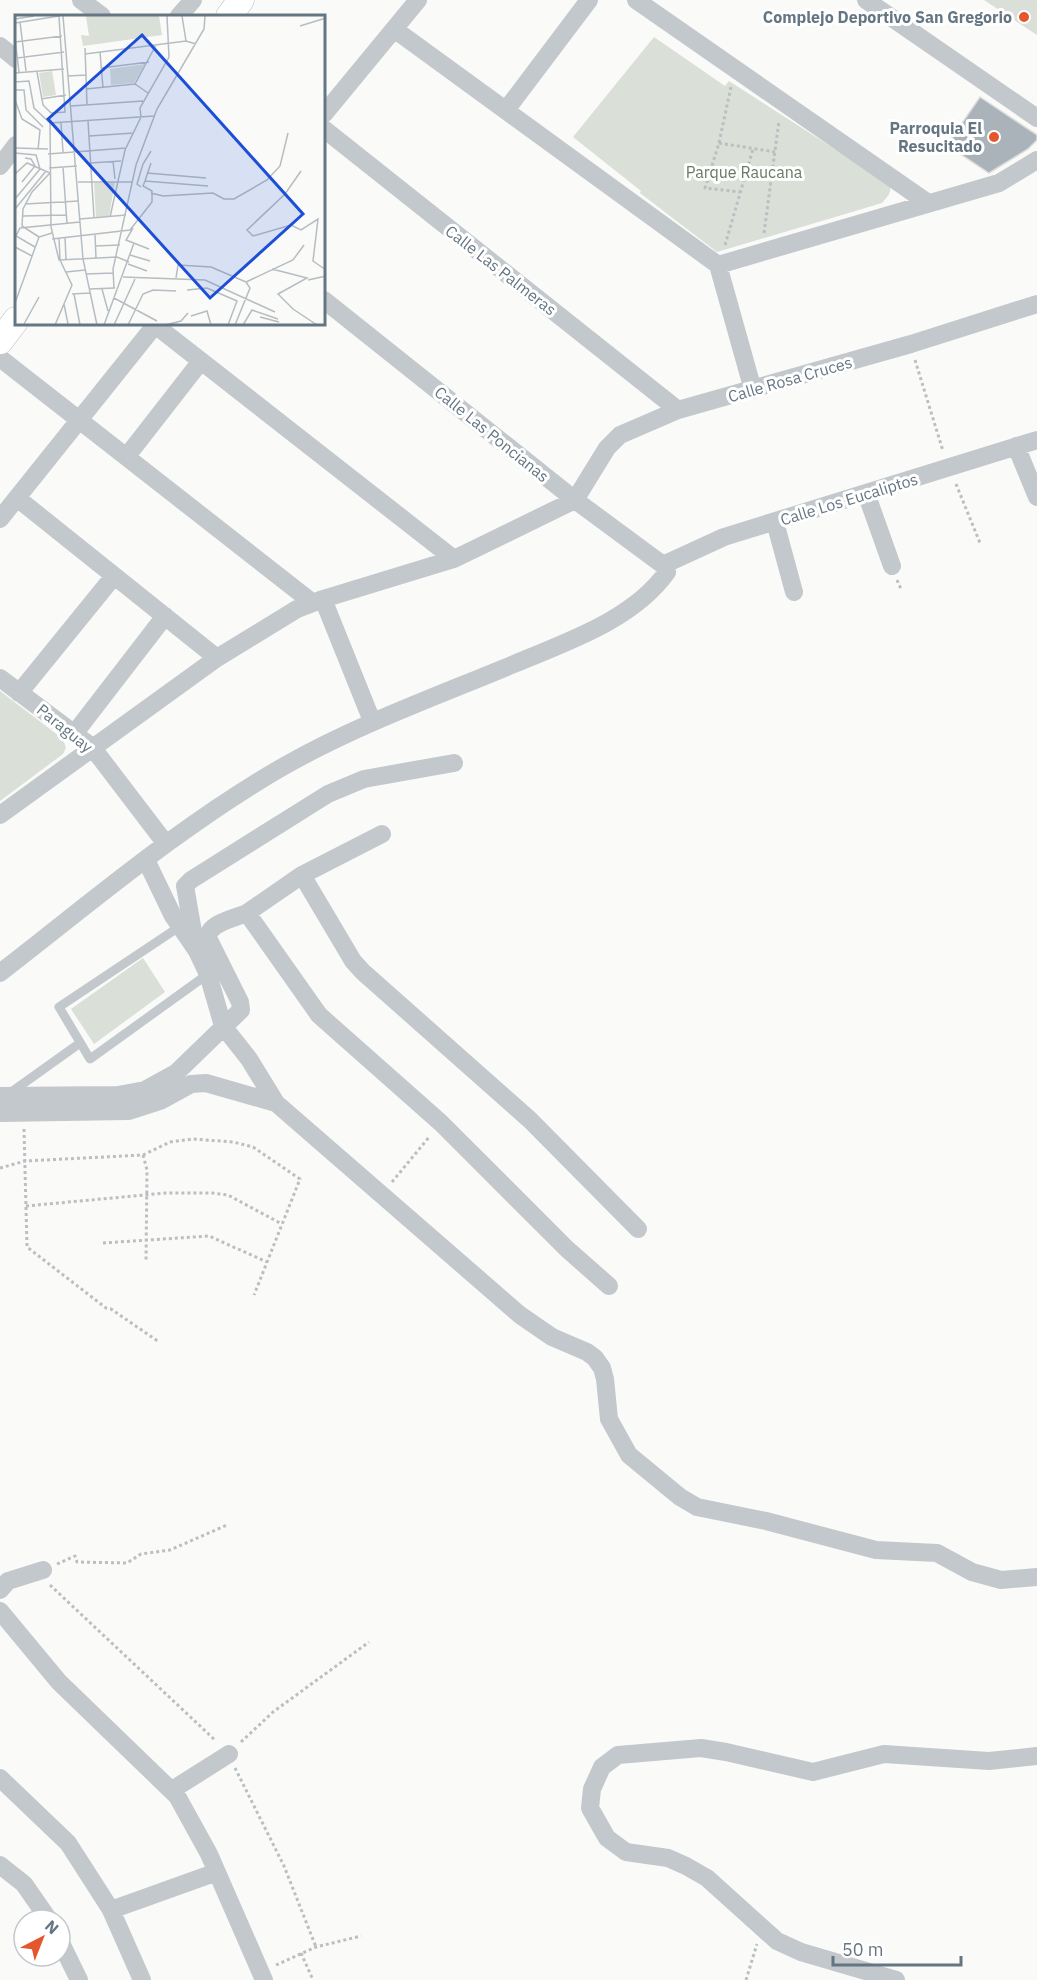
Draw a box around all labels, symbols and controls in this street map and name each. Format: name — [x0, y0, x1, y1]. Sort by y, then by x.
place label: Complejo Deportivo San Gregorio — [763, 7, 1012, 27]
marker: Complejo Deportivo San Gregorio — [1017, 10, 1031, 24]
inset map — [15, 15, 326, 326]
place label: Parroquia El Resucitado — [889, 118, 982, 156]
marker: Parroquia El Resucitado — [987, 130, 1001, 144]
park label: Parque Raucana — [686, 162, 803, 182]
street label: Calle Las Palmeras — [442, 221, 560, 319]
street label: Calle Rosa Cruces — [726, 352, 854, 406]
street label: Calle Las Poncianas — [431, 382, 553, 486]
street label: Calle Los Eucaliptos — [778, 469, 920, 529]
street label: Paraguay — [33, 699, 97, 757]
north arrow — [12, 1908, 72, 1968]
text: N — [41, 1916, 63, 1938]
scale bar — [833, 1929, 960, 1967]
text: 50 m — [842, 1938, 884, 1961]

